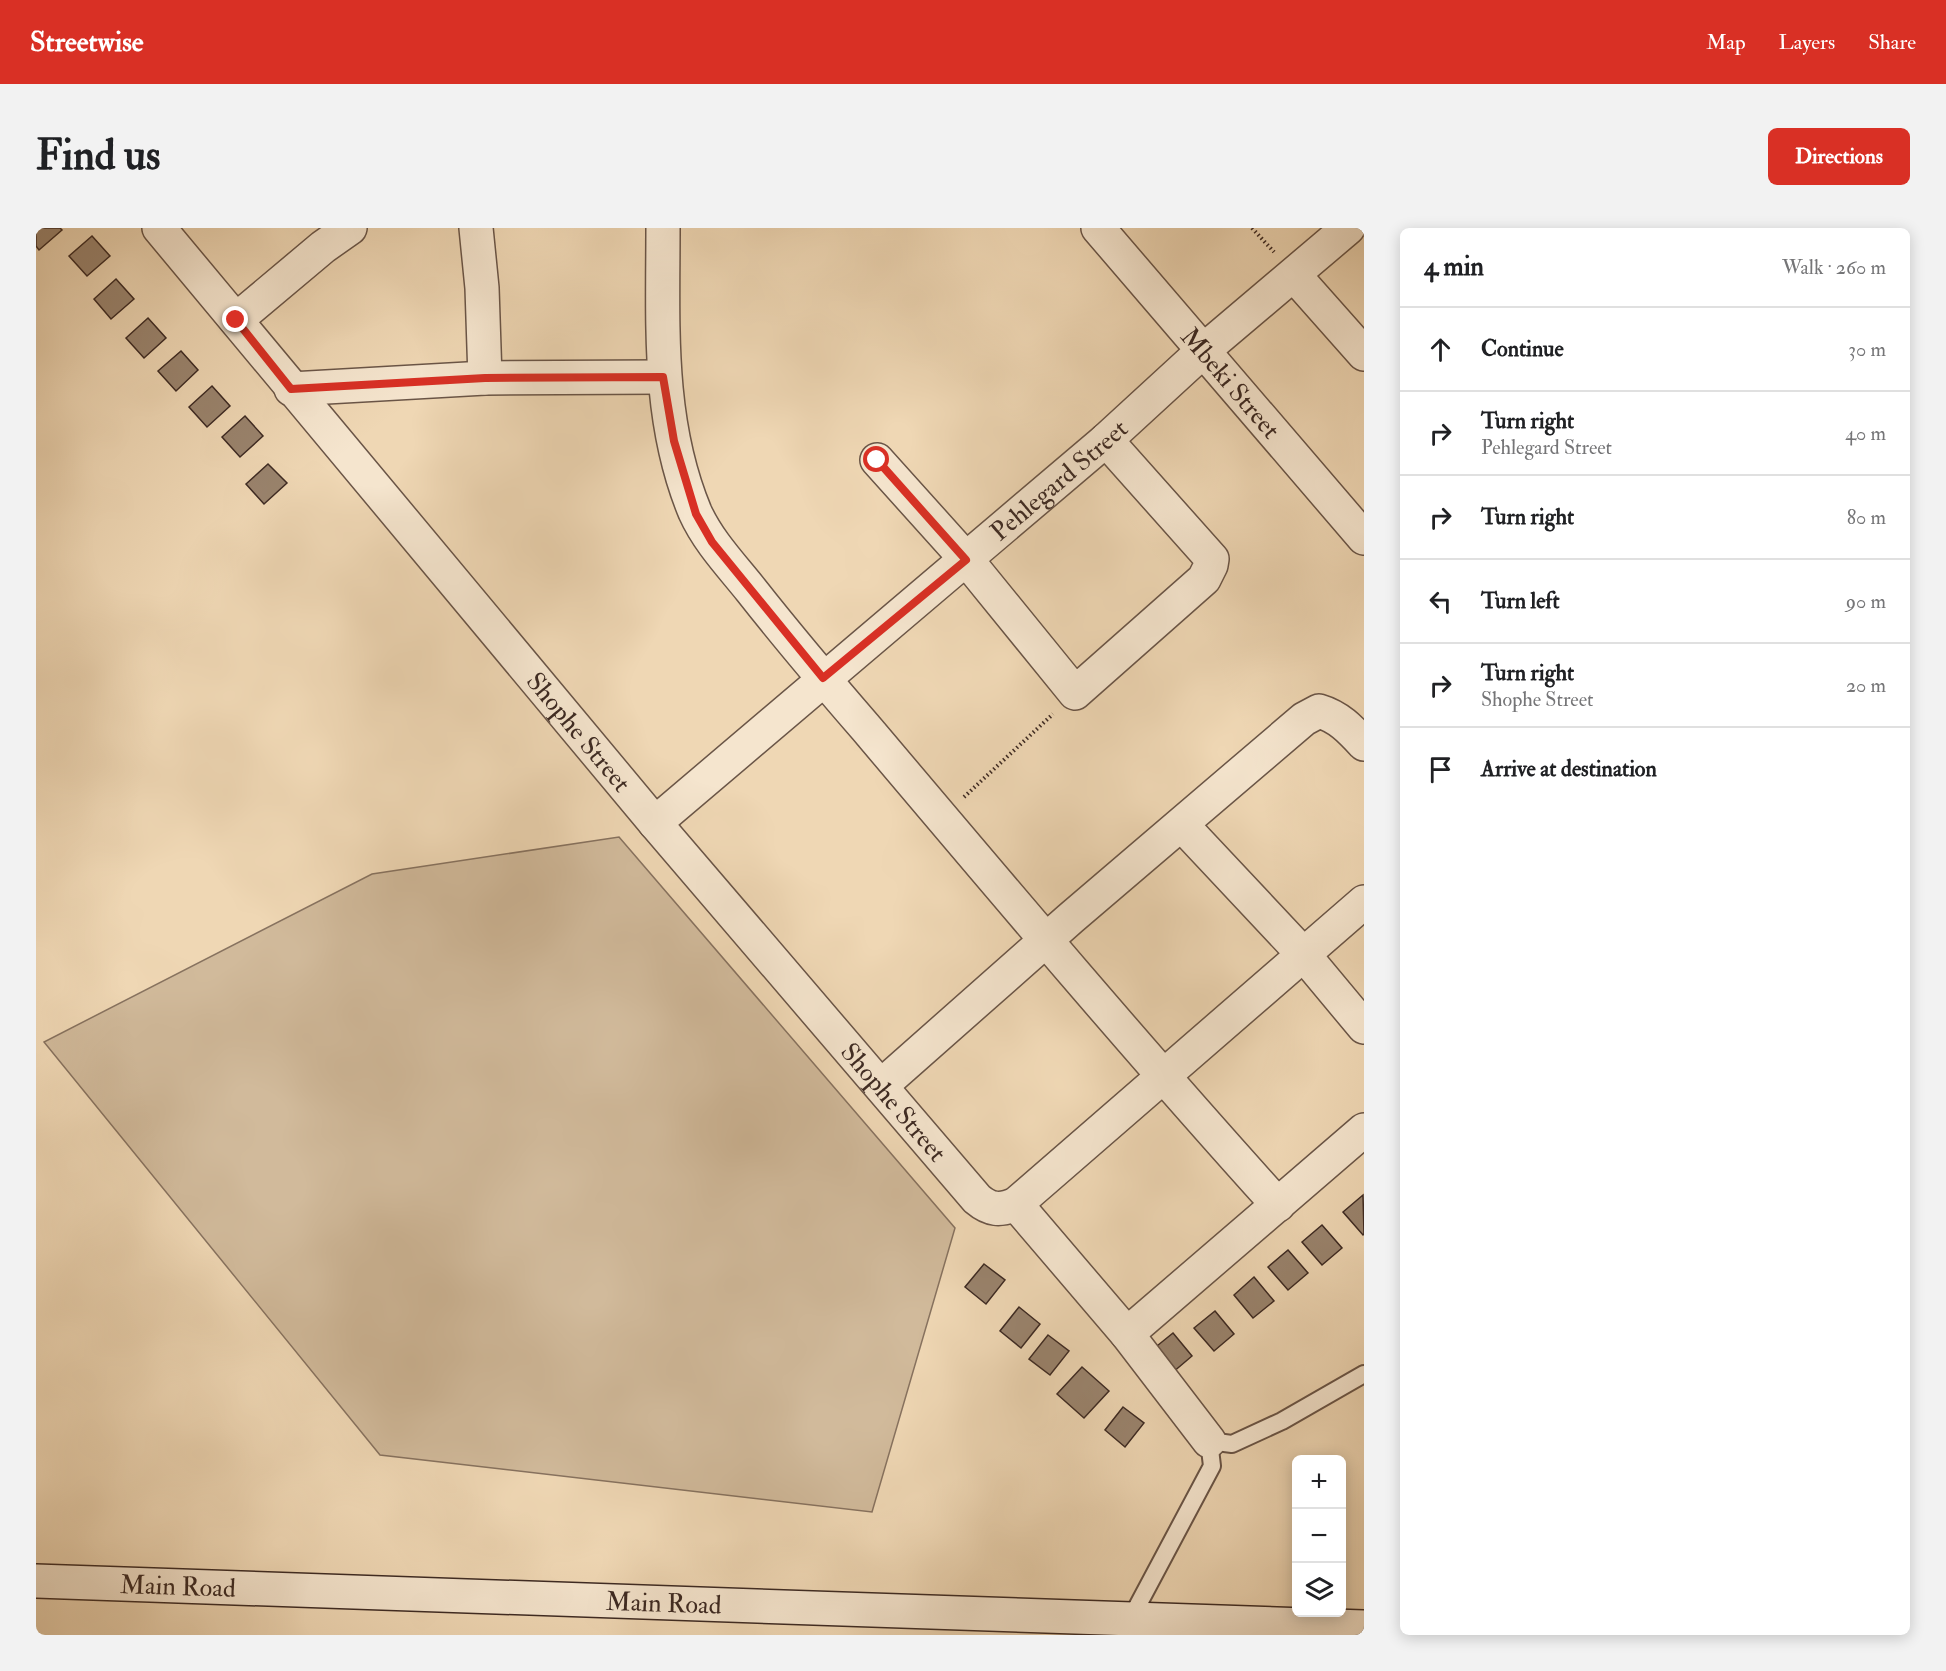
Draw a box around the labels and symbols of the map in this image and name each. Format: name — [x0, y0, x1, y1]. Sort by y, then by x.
route end — [222, 306, 248, 332]
street label: Mbeki Street — [1174, 321, 1287, 446]
street label: Pehlegard Street — [984, 413, 1135, 548]
route start — [863, 446, 889, 472]
street label: Shophe Street — [519, 666, 637, 799]
street label: Shophe Street — [833, 1037, 953, 1169]
street label: Main Road — [119, 1569, 237, 1605]
street label: Main Road — [605, 1586, 722, 1622]

